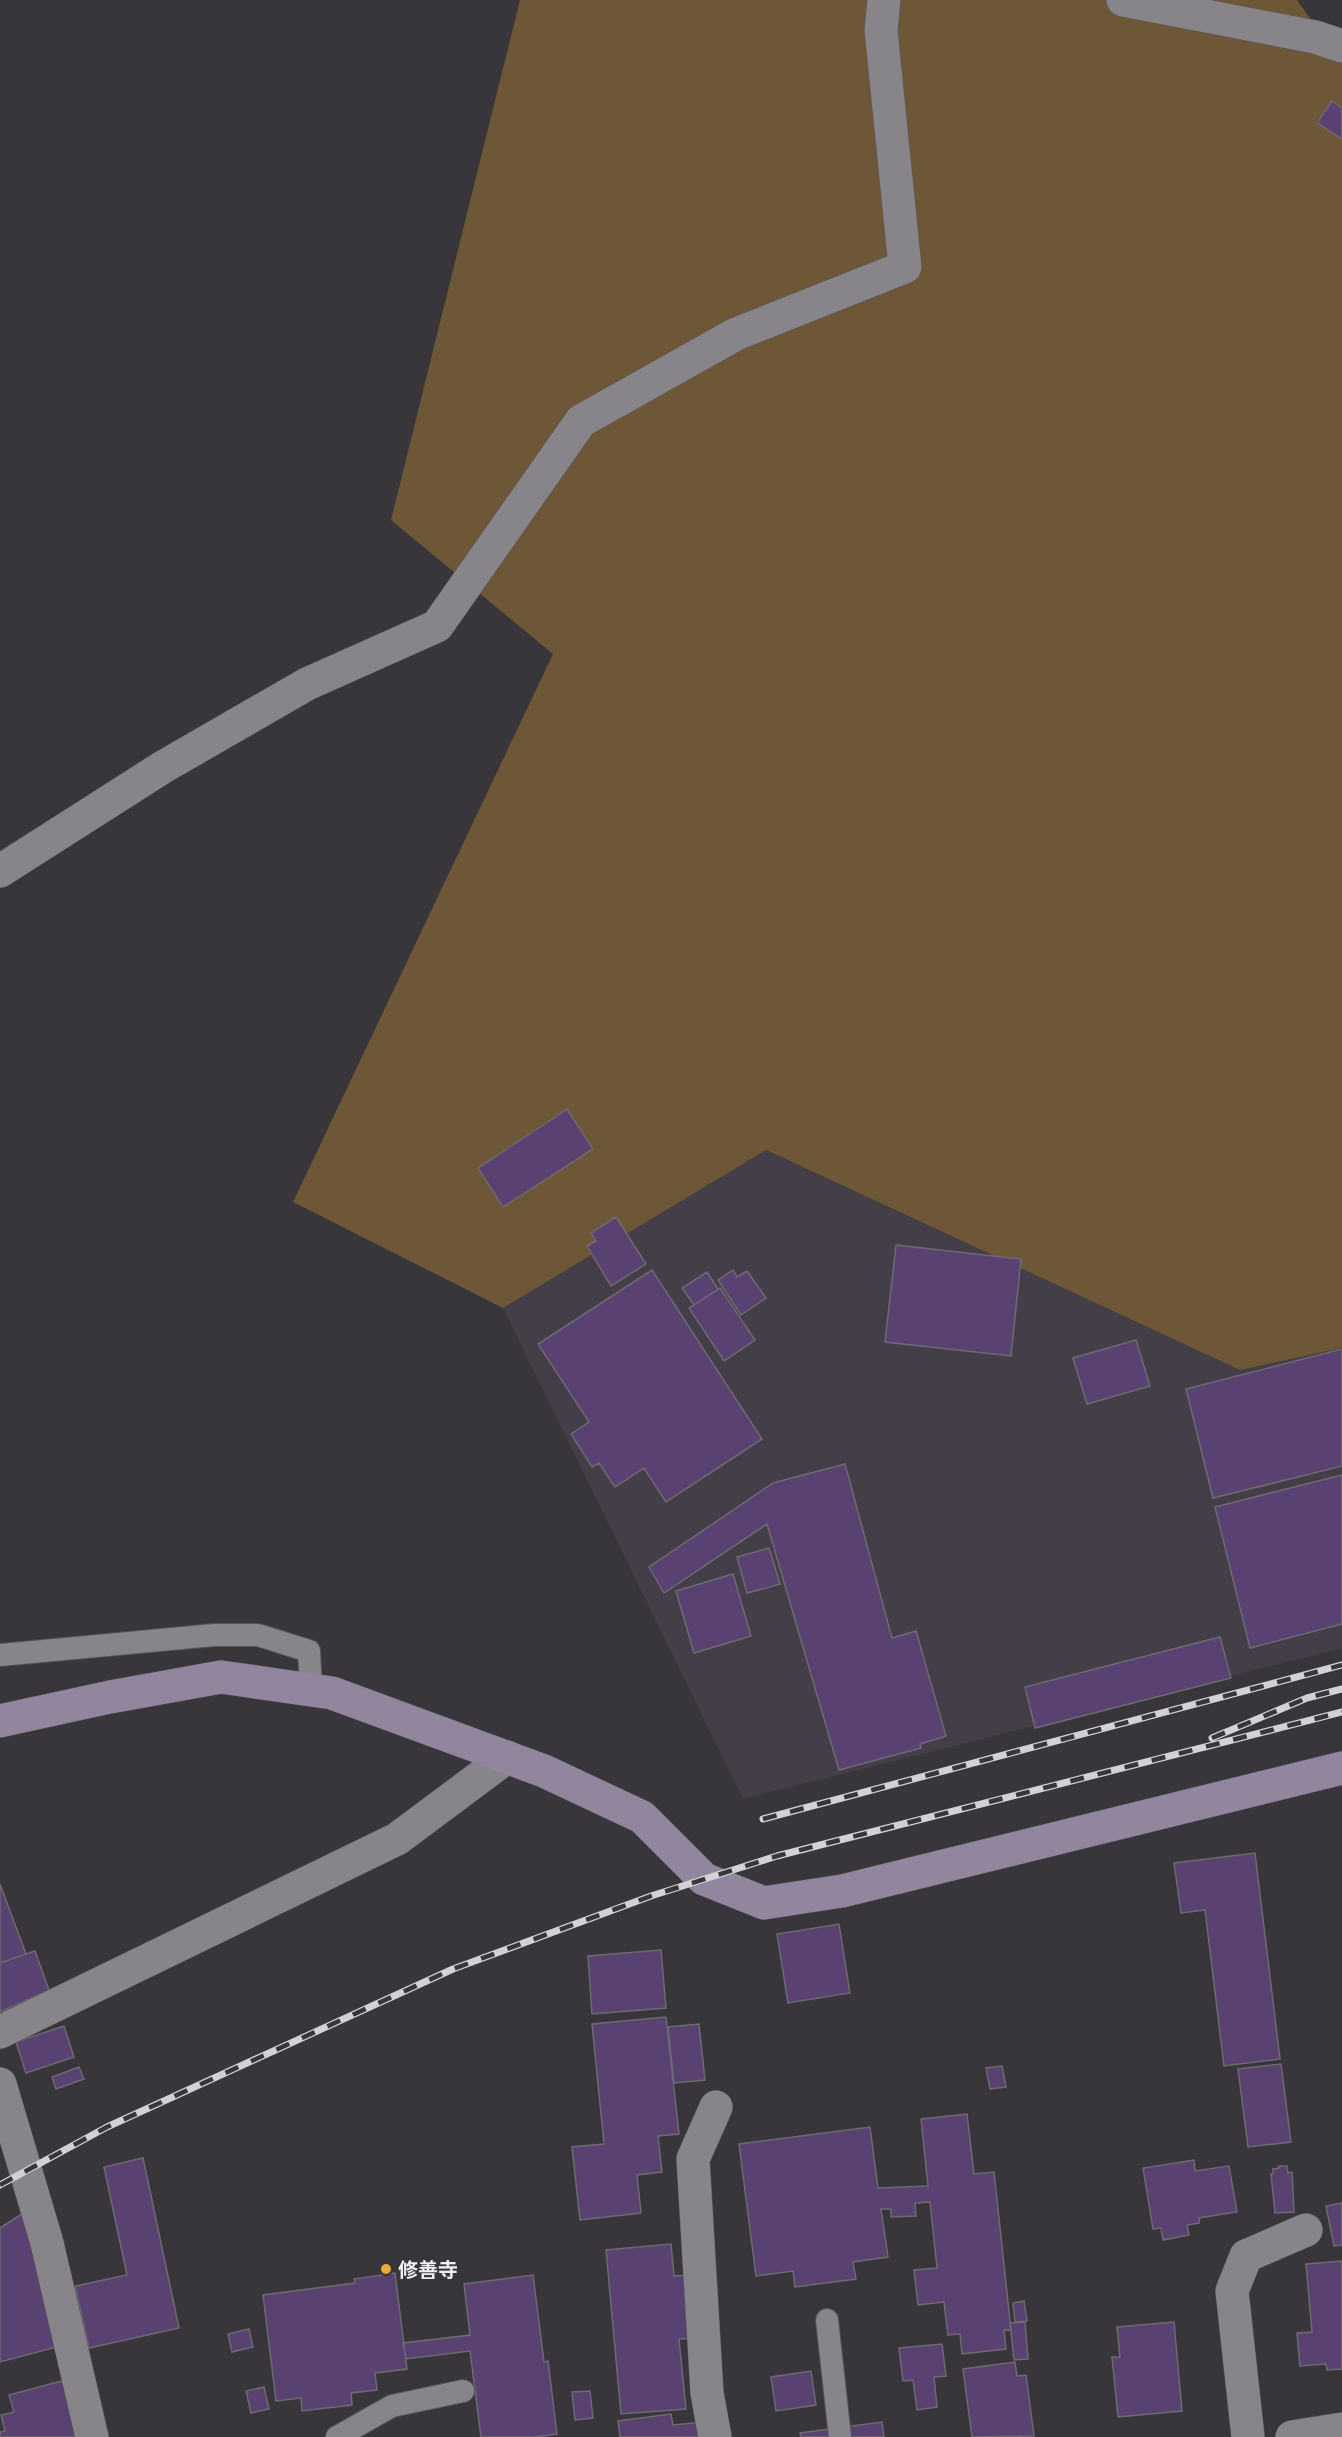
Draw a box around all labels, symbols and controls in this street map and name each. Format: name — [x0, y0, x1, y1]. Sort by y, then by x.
place label: 修善寺 — [398, 2256, 458, 2283]
marker: 修善寺 — [379, 2262, 393, 2276]

